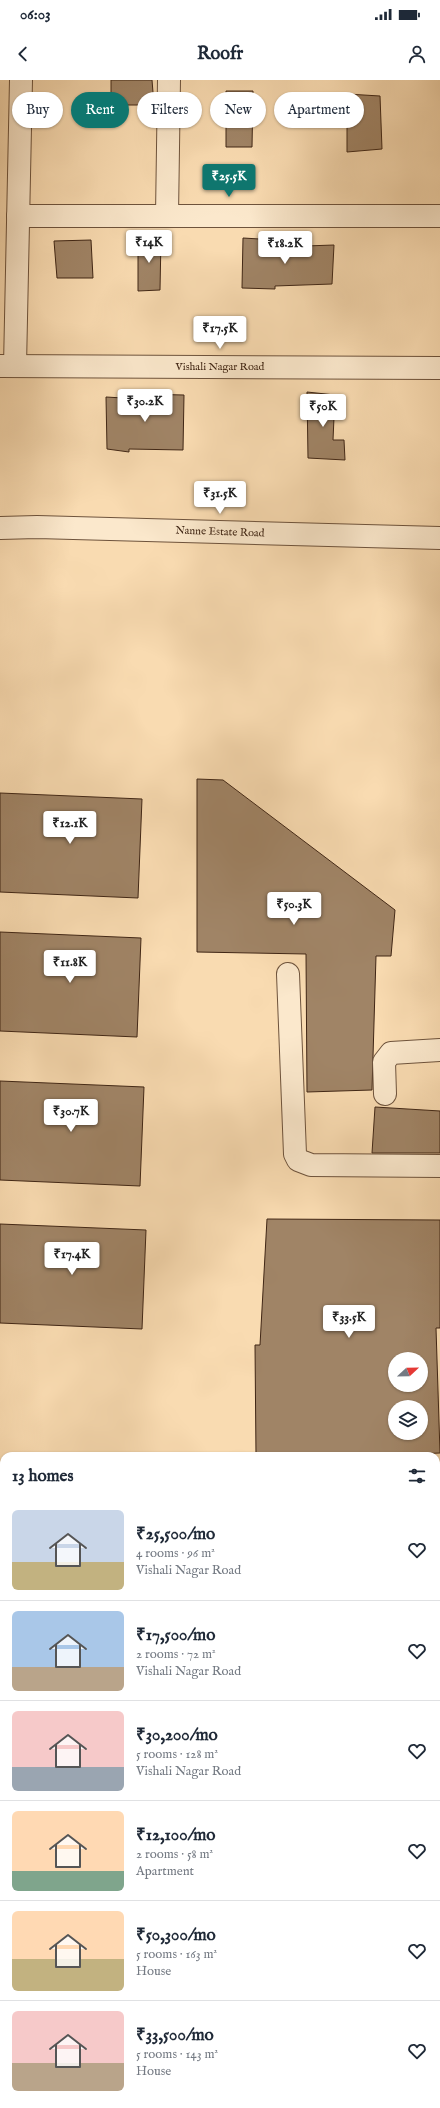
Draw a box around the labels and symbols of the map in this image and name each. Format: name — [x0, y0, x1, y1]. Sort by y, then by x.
pin: ₹25.5K — [196, 164, 262, 198]
pin: ₹14K — [125, 230, 173, 264]
pin: ₹18.2K — [252, 231, 318, 265]
pin: ₹17.5K — [187, 316, 253, 350]
street label: Vishali Nagar Road — [175, 360, 265, 374]
pin: ₹30.2K — [112, 389, 178, 423]
pin: ₹50K — [299, 394, 347, 428]
pin: ₹31.5K — [187, 481, 253, 515]
street label: Nanne Estate Road — [175, 523, 265, 541]
pin: ₹12.1K — [37, 811, 103, 845]
pin: ₹50.3K — [261, 892, 327, 926]
pin: ₹11.8K — [37, 950, 103, 984]
pin: ₹30.7K — [38, 1099, 104, 1133]
pin: ₹17.4K — [39, 1242, 105, 1276]
pin: ₹33.5K — [316, 1305, 382, 1339]
north arrow — [388, 1352, 428, 1392]

